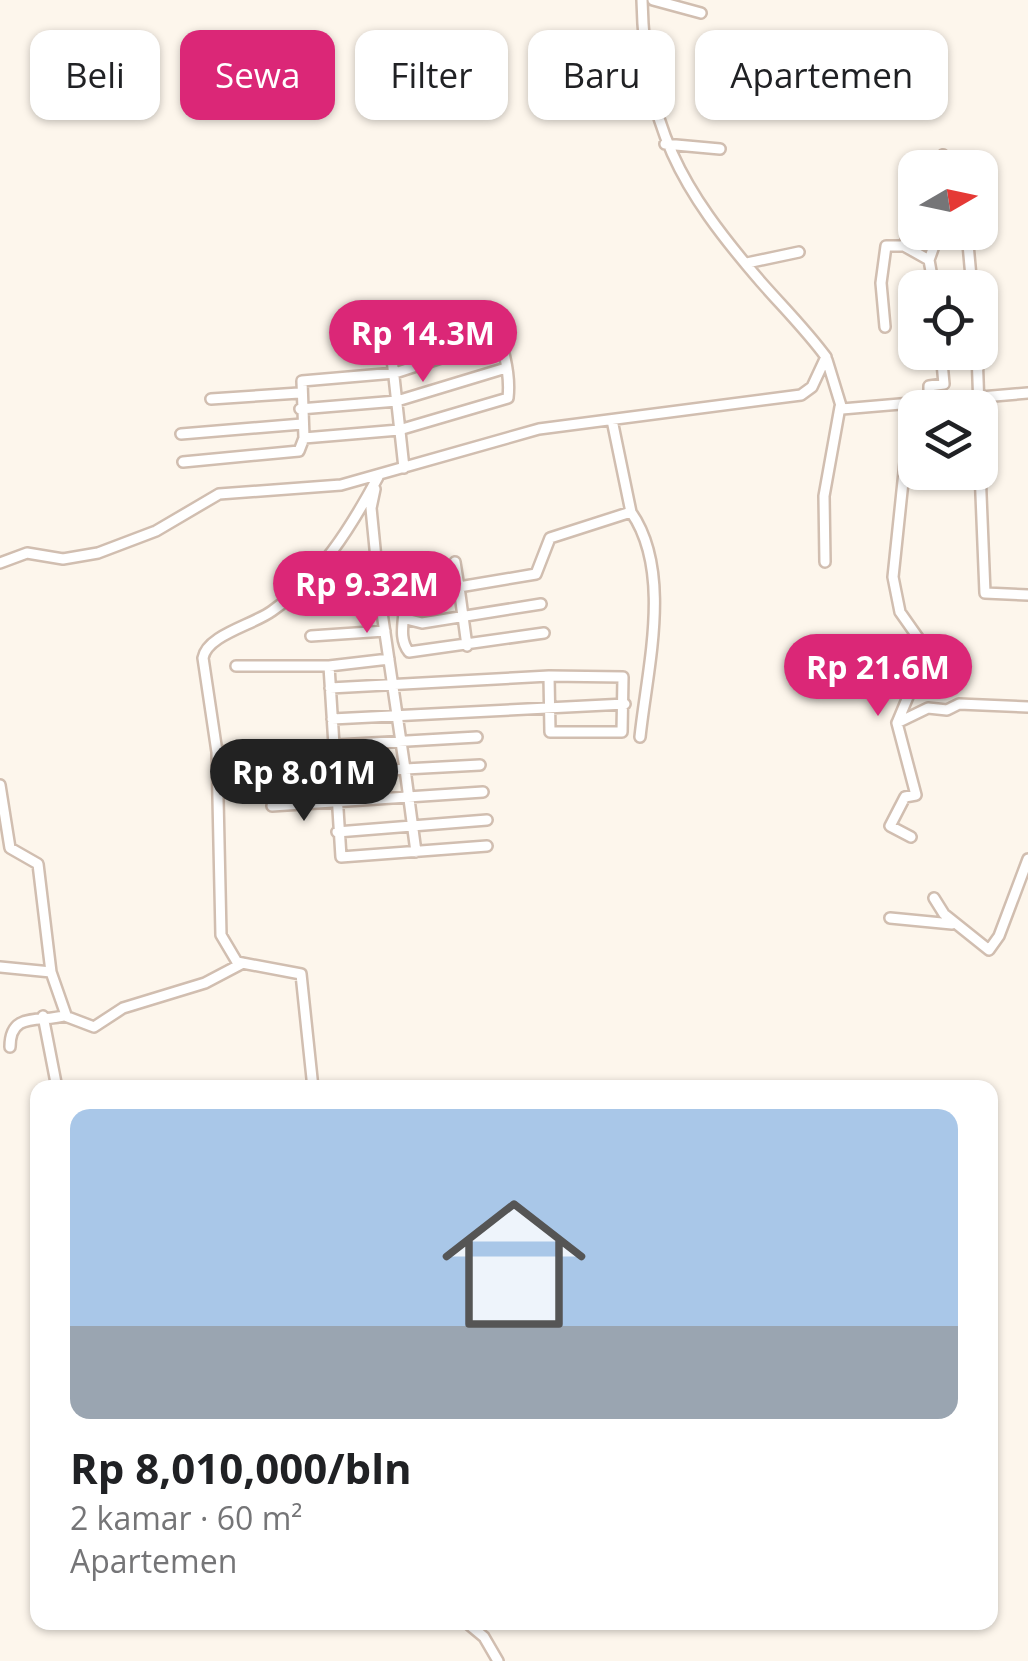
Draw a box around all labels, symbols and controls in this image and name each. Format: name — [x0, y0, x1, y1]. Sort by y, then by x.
chip: Beli — [30, 30, 160, 120]
chip: Sewa — [180, 30, 335, 120]
chip: Filter — [355, 30, 508, 120]
chip: Baru — [528, 30, 675, 120]
chip: Apartemen — [695, 30, 948, 120]
north arrow — [898, 150, 998, 250]
map controls — [898, 150, 998, 490]
button: locate — [898, 270, 998, 370]
pin: Rp 14.3M — [320, 300, 526, 385]
text: Rp 14.3M — [351, 311, 495, 354]
button: layers — [898, 390, 998, 490]
pin: Rp 9.32M — [264, 551, 470, 636]
text: Rp 9.32M — [295, 562, 439, 605]
pin: Rp 21.6M — [775, 634, 981, 719]
text: Rp 21.6M — [806, 645, 950, 688]
pin: Rp 8.01M — [201, 739, 407, 824]
text: Rp 8.01M — [232, 750, 376, 793]
icon: home — [424, 1174, 604, 1354]
text: Rp 8,010,000/bln — [70, 1439, 412, 1496]
text: 2 kamar · 60 m² — [70, 1496, 302, 1539]
text: Apartemen — [70, 1539, 237, 1582]

